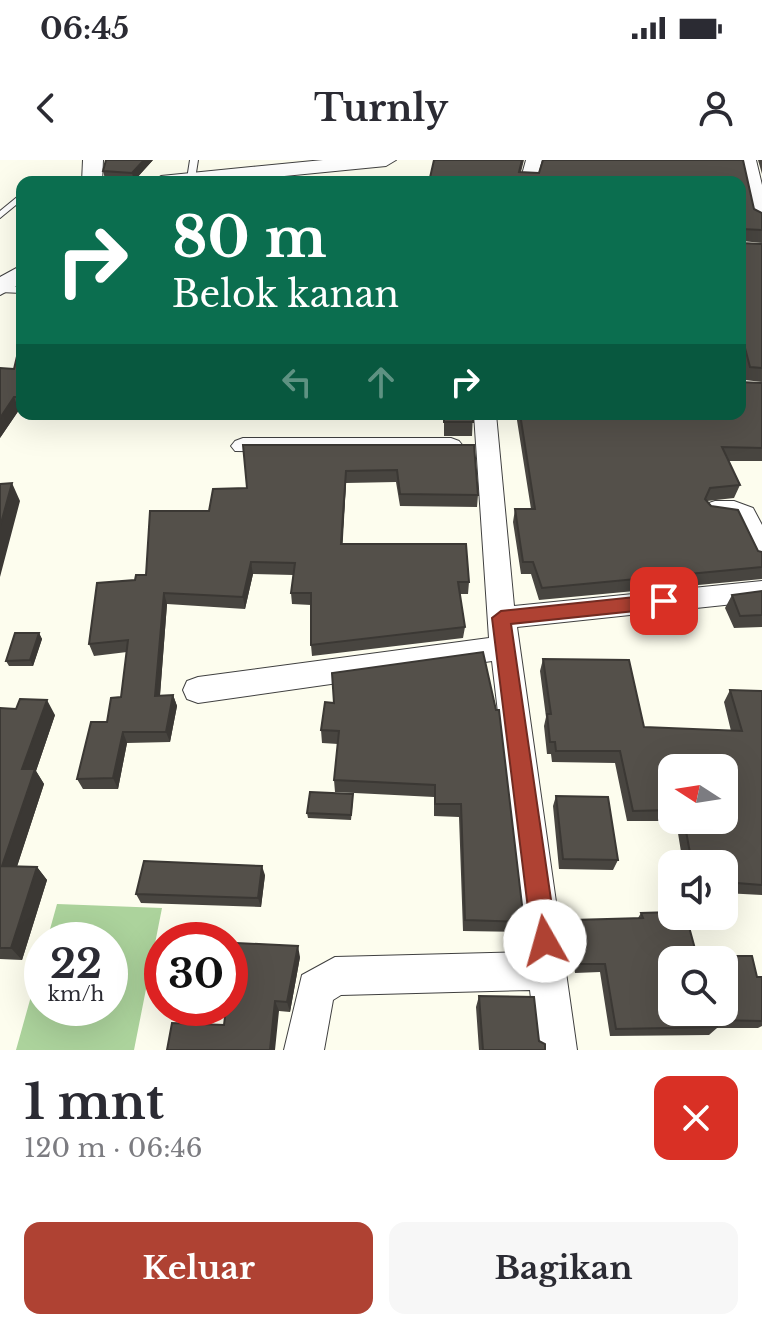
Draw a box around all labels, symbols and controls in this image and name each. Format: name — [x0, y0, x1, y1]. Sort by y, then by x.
text: 06:45 — [40, 10, 129, 47]
icon: back — [24, 86, 68, 130]
text: Turnly — [314, 86, 448, 131]
icon: person — [694, 86, 738, 130]
text: 80 m — [172, 203, 327, 272]
icon: right — [40, 208, 144, 312]
text: Belok kanan — [172, 272, 399, 317]
icon: left — [275, 360, 319, 404]
icon: ahead — [359, 360, 403, 404]
icon: right — [443, 360, 487, 404]
pin — [630, 567, 698, 635]
icon: arrive — [642, 579, 686, 623]
north arrow — [658, 754, 738, 834]
map controls — [658, 754, 738, 1026]
button: sound — [658, 850, 738, 930]
position arrow — [503, 899, 587, 983]
speed limit sign: 30 — [144, 922, 248, 1026]
text: 22 — [50, 939, 102, 989]
button: search — [658, 946, 738, 1026]
text: km/h — [48, 982, 104, 1006]
text: 1 mnt — [24, 1072, 164, 1132]
button: close — [654, 1076, 738, 1160]
text: 120 m · 06:46 — [24, 1132, 203, 1164]
button: Keluar — [24, 1222, 373, 1314]
button: Bagikan — [389, 1222, 738, 1314]

